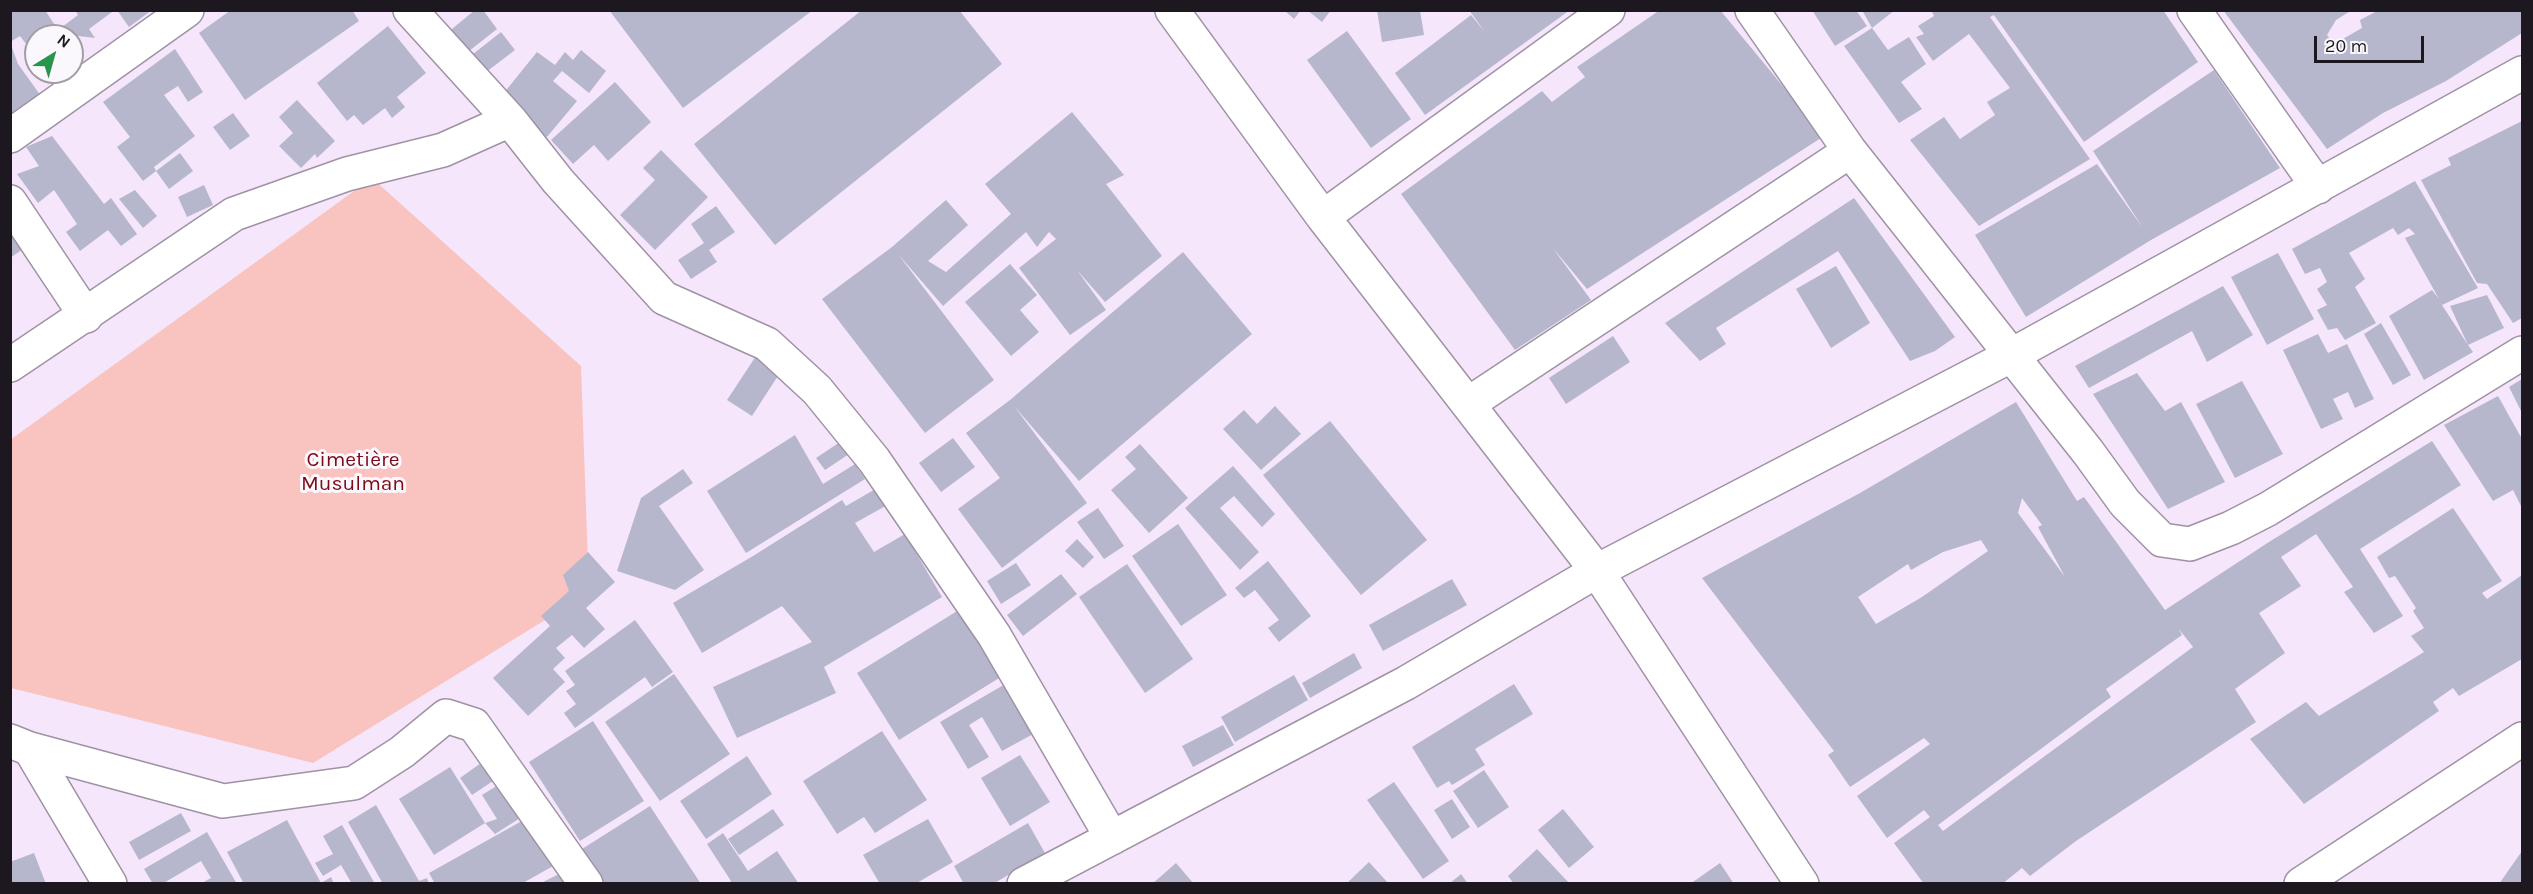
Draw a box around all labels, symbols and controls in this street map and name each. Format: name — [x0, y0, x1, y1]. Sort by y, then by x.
north arrow — [24, 24, 84, 84]
scale bar — [2317, 24, 2426, 62]
text: N — [54, 30, 74, 52]
text: 20 m — [2325, 35, 2367, 57]
park label: Cimetière Musulman — [301, 447, 405, 497]

